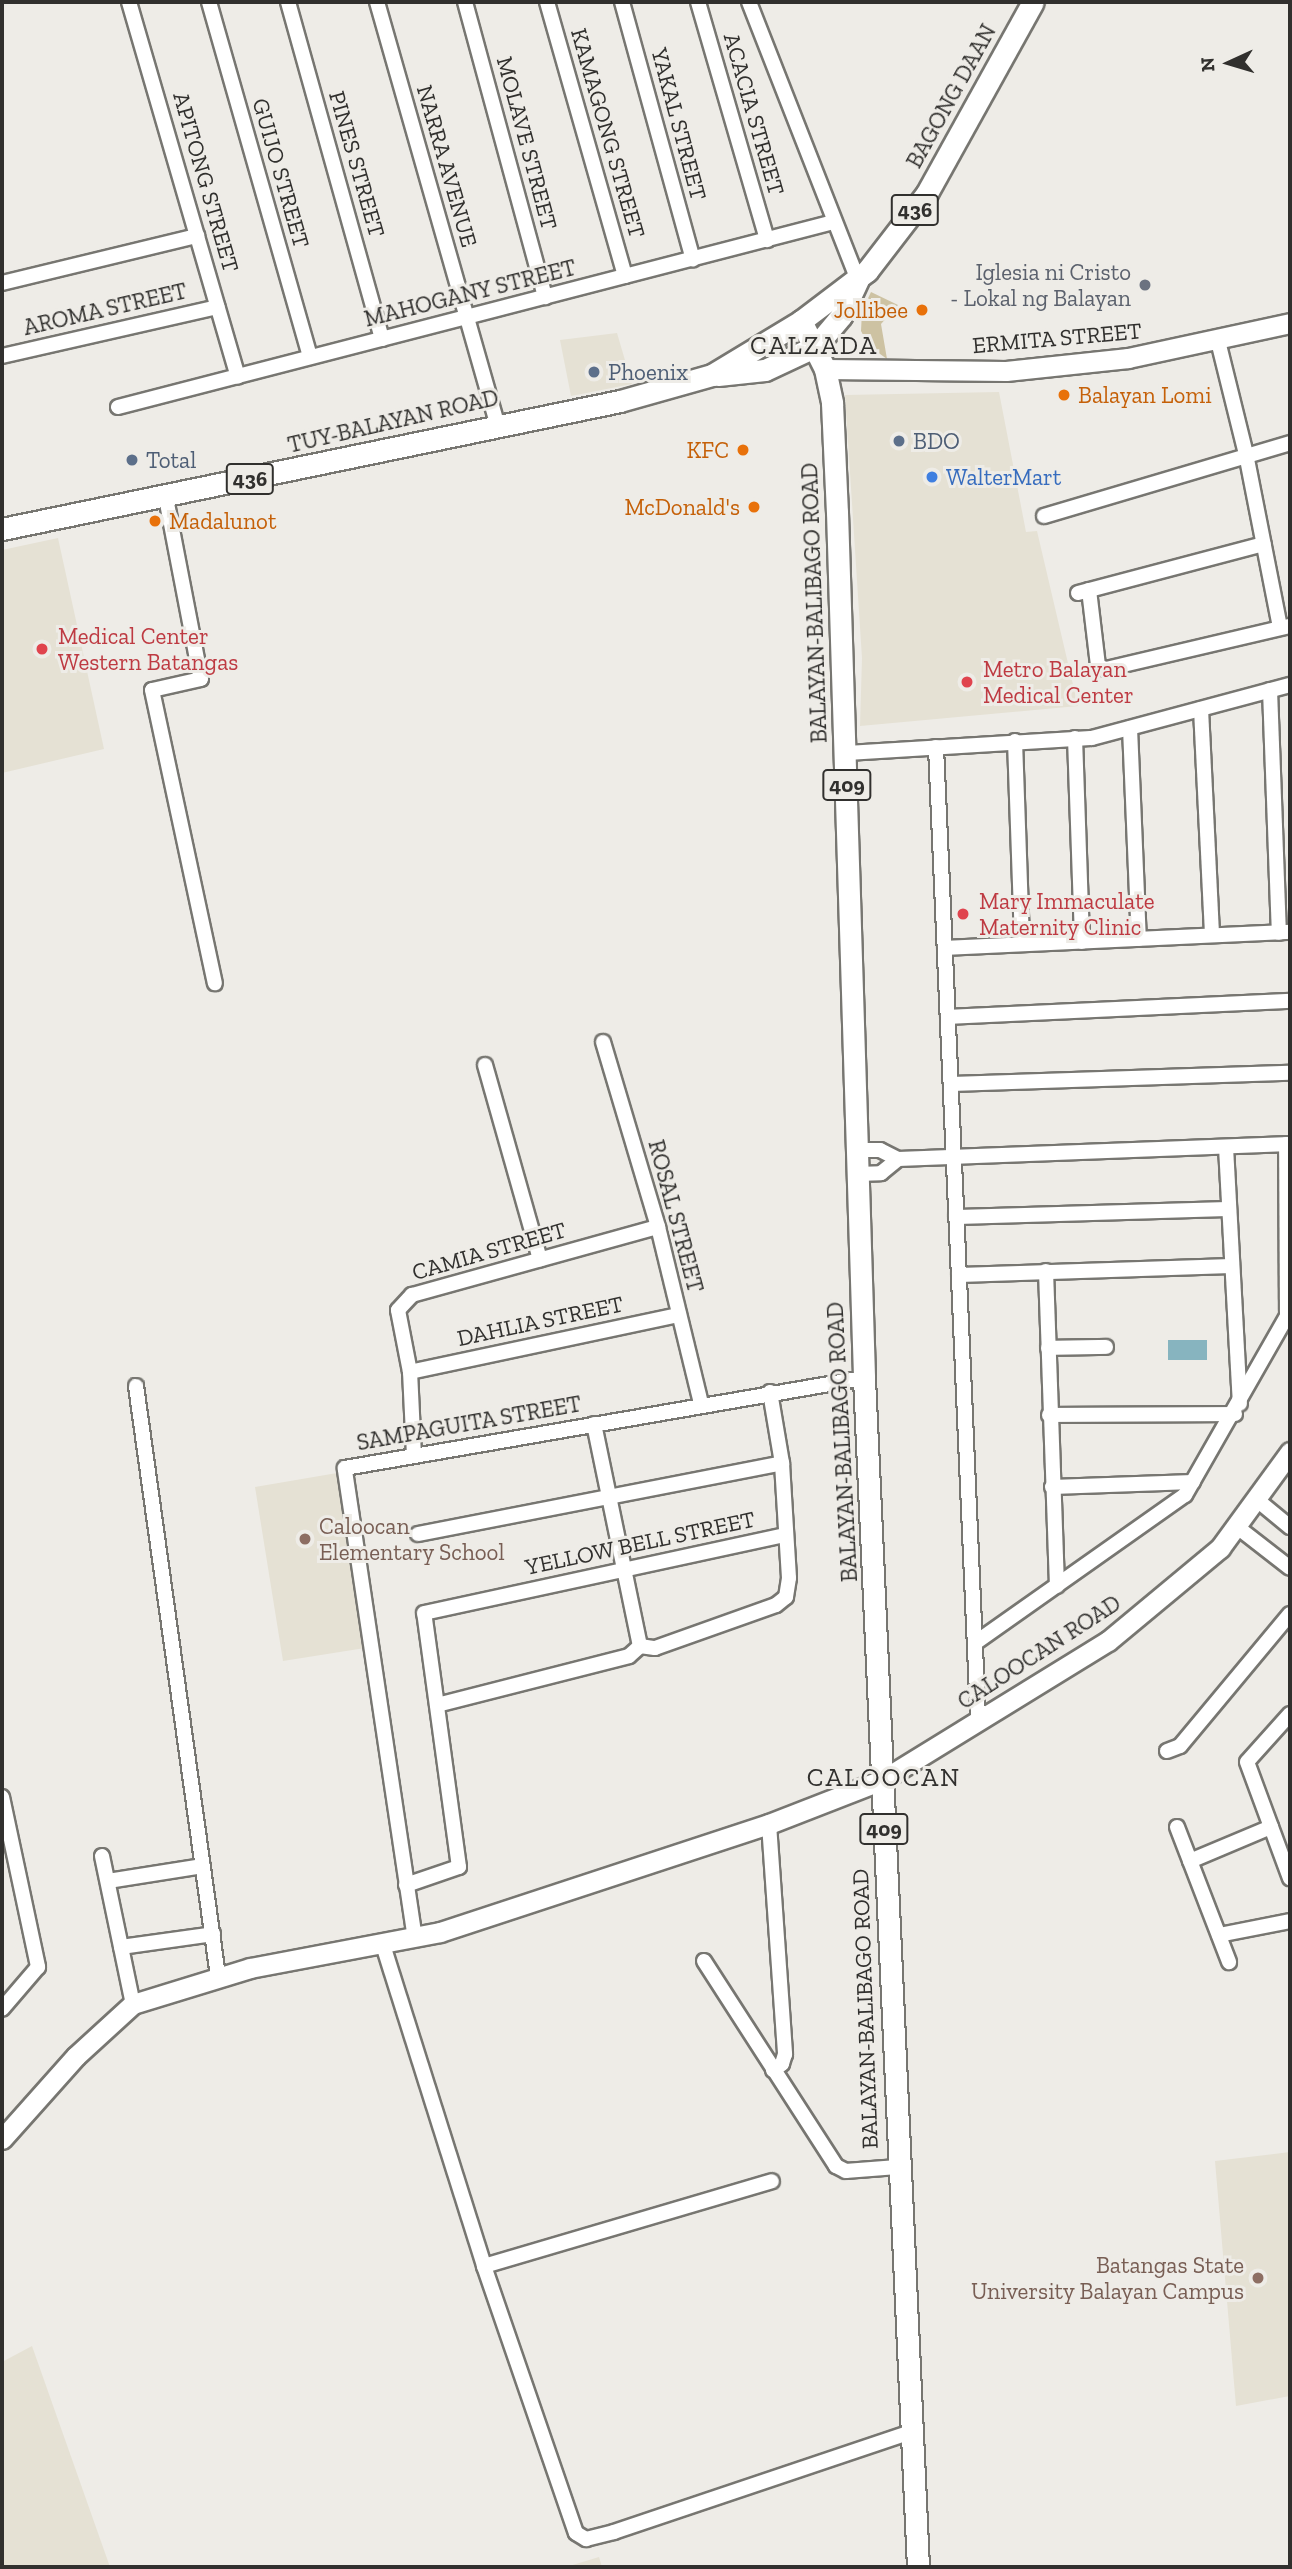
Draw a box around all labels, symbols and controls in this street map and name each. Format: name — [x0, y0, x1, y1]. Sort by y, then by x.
street label: BAGONG DAAN — [900, 19, 1002, 173]
street label: KAMAGONG STREET — [565, 25, 651, 241]
north arrow — [1194, 28, 1264, 98]
street label: ACACIA STREET — [718, 29, 790, 199]
street label: YAKAL STREET — [645, 45, 713, 203]
street label: MOLAVE STREET — [491, 53, 563, 233]
text: N — [1196, 56, 1220, 73]
street label: NARRA AVENUE — [410, 81, 484, 251]
street label: PINES STREET — [323, 88, 391, 240]
street label: APITONG STREET — [167, 89, 245, 275]
street label: GUIJO STREET — [246, 95, 316, 251]
road number: 436 — [890, 192, 940, 228]
street label: MAHOGANY STREET — [361, 253, 579, 333]
place label: Iglesia ni Cristo - Lokal ng Balayan — [950, 258, 1131, 312]
street label: AROMA STREET — [20, 277, 190, 341]
marker: Iglesia ni Cristo - Lokal ng Balayan — [1137, 277, 1153, 293]
place label: Jollibee — [834, 296, 908, 324]
marker: Jollibee — [914, 302, 930, 318]
street label: ERMITA STREET — [971, 317, 1143, 359]
district label: CALZADA — [751, 330, 877, 362]
place label: Phoenix — [608, 358, 688, 386]
marker: Phoenix — [586, 364, 602, 380]
place label: Balayan Lomi — [1078, 381, 1212, 409]
street label: TUY-BALAYAN ROAD — [285, 383, 501, 459]
marker: Balayan Lomi — [1056, 387, 1072, 403]
place label: BDO — [913, 427, 960, 455]
marker: BDO — [891, 433, 907, 449]
place label: KFC — [687, 436, 729, 464]
marker: KFC — [735, 442, 751, 458]
place label: Total — [146, 446, 196, 474]
marker: Total — [124, 452, 140, 468]
road number: 436 — [226, 462, 274, 496]
street label: BALAYAN-BALIBAGO ROAD — [795, 462, 833, 744]
place label: WalterMart — [946, 463, 1061, 491]
marker: WalterMart — [924, 469, 940, 485]
place label: McDonald's — [625, 493, 740, 521]
marker: McDonald's — [746, 499, 762, 515]
place label: Madalunot — [169, 507, 276, 535]
marker: Madalunot — [147, 513, 163, 529]
place label: Medical Center Western Batangas — [58, 622, 238, 676]
marker: Medical Center Western Batangas — [32, 639, 52, 659]
place label: Metro Balayan Medical Center — [983, 655, 1134, 709]
marker: Metro Balayan Medical Center — [957, 672, 977, 692]
road number: 409 — [821, 768, 873, 802]
place label: Mary Immaculate Maternity Clinic — [979, 887, 1155, 941]
marker: Mary Immaculate Maternity Clinic — [953, 904, 973, 924]
street label: ROSAL STREET — [642, 1136, 710, 1296]
street label: CAMIA STREET — [408, 1216, 570, 1286]
street label: DAHLIA STREET — [454, 1290, 626, 1352]
street label: BALAYAN-BALIBAGO ROAD — [821, 1301, 863, 1583]
street label: SAMPAGUITA STREET — [354, 1390, 584, 1456]
street label: YELLOW BELL STREET — [522, 1505, 758, 1581]
place label: Caloocan Elementary School — [319, 1512, 505, 1566]
marker: Caloocan Elementary School — [297, 1531, 313, 1547]
street label: CALOOCAN ROAD — [952, 1589, 1126, 1715]
district label: CALOOCAN — [808, 1762, 960, 1794]
road number: 409 — [858, 1812, 910, 1846]
street label: BALAYAN-BALIBAGO ROAD — [846, 1868, 884, 2150]
place label: Batangas State University Balayan Campus — [970, 2251, 1244, 2305]
marker: Batangas State University Balayan Campus — [1250, 2270, 1266, 2286]

